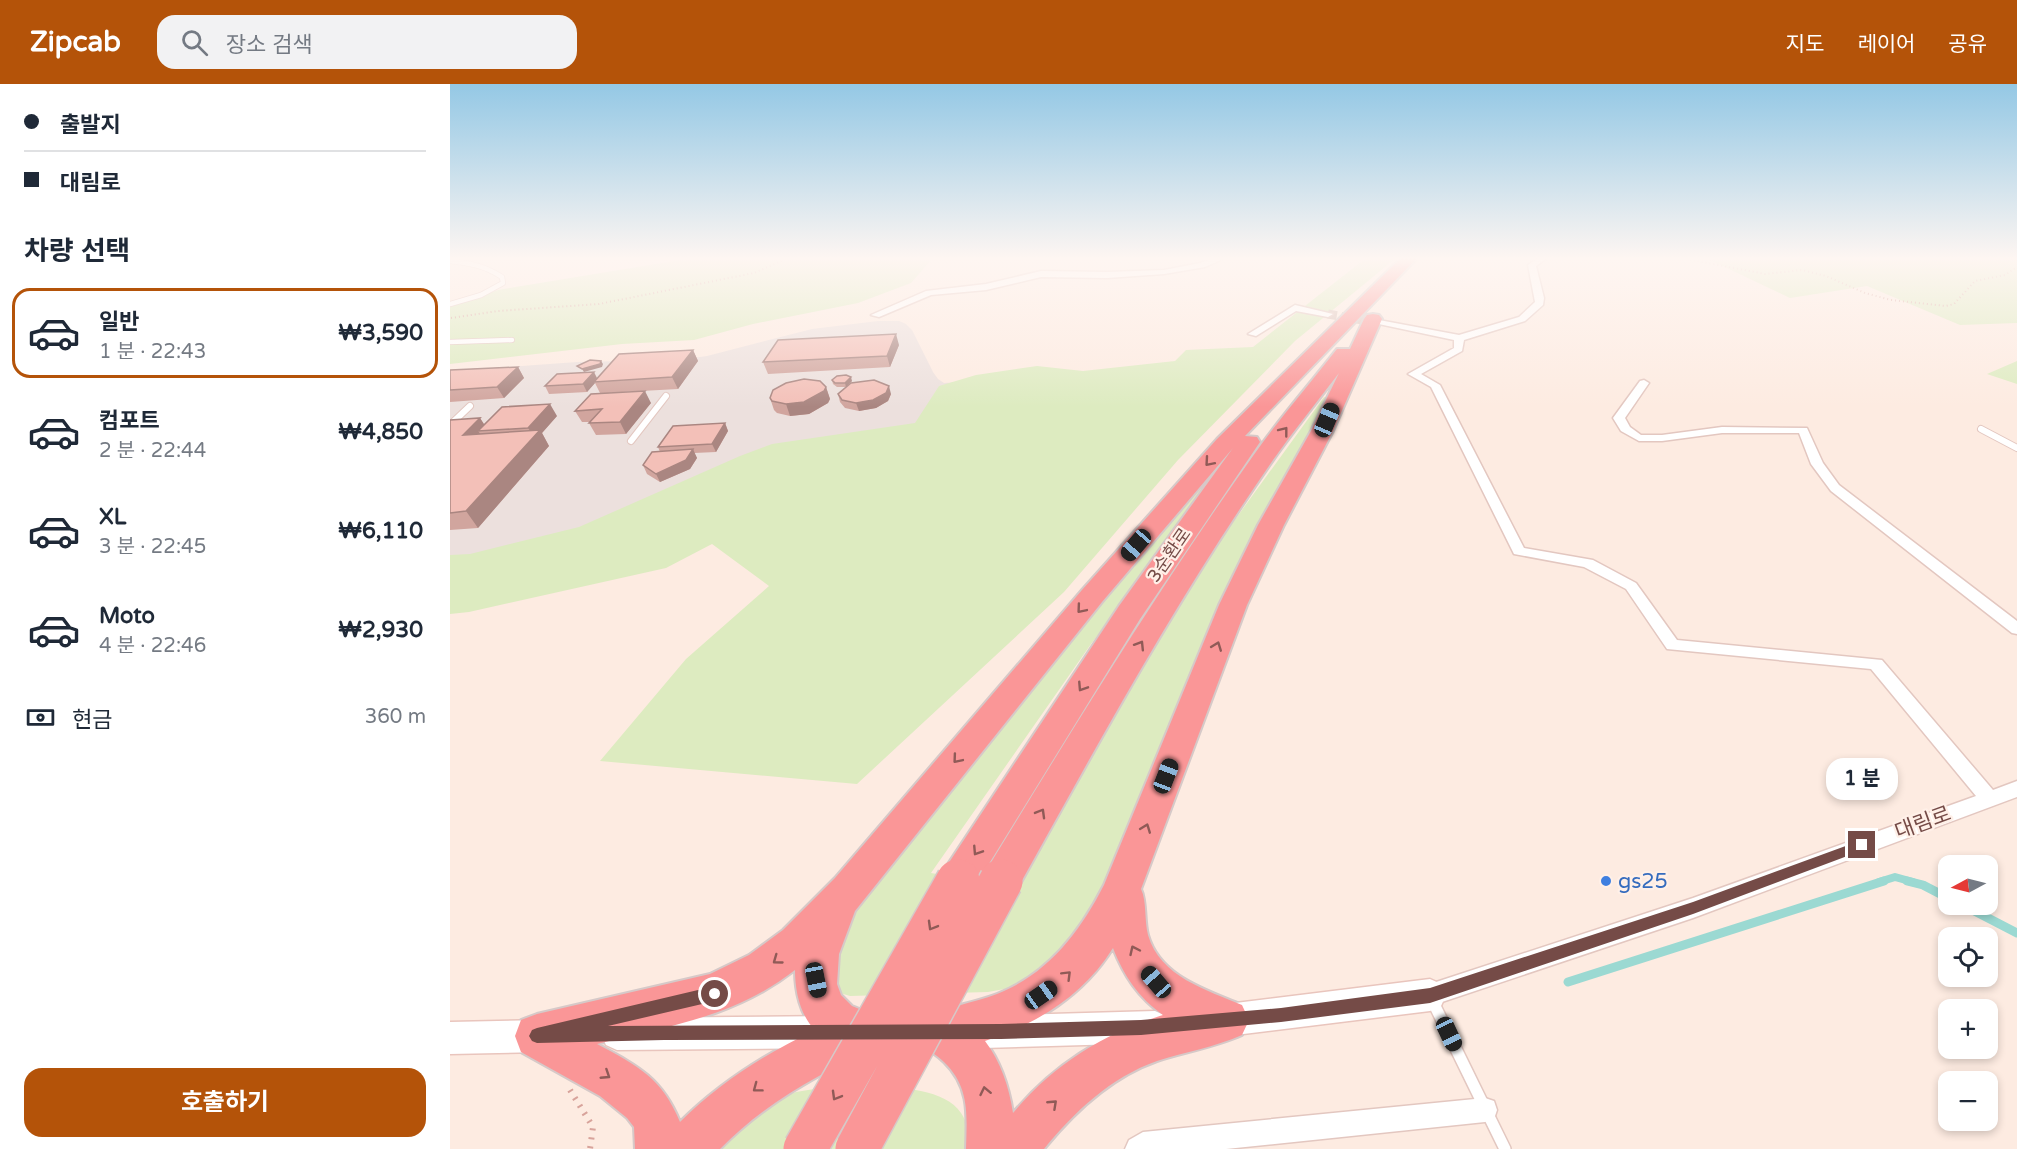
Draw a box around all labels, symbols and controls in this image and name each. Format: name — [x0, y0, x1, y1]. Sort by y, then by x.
search box — [157, 15, 577, 69]
text: Zipcab — [30, 25, 121, 59]
icon: search — [178, 26, 211, 59]
text: 장소 검색 — [226, 32, 313, 58]
text: 지도 — [1786, 32, 1824, 57]
text: 레이어 — [1857, 32, 1915, 57]
text: 공유 — [1948, 32, 1987, 57]
text: 출발지 — [60, 112, 121, 138]
text: 대림로 — [60, 170, 121, 196]
text: 차량 선택 — [24, 235, 130, 268]
icon: car — [27, 306, 81, 360]
text: 일반 — [99, 309, 139, 335]
text: ₩3,590 — [338, 320, 423, 346]
text: 1 분 · 22:43 — [99, 340, 206, 364]
car — [1312, 400, 1342, 440]
icon: car — [27, 405, 81, 459]
text: 컴포트 — [99, 408, 160, 434]
text: ₩4,850 — [338, 419, 423, 445]
one-way arrow — [1277, 427, 1288, 438]
text: 2 분 · 22:44 — [99, 439, 206, 463]
one-way arrow — [1205, 455, 1216, 466]
icon: car — [27, 504, 81, 558]
text: XL — [99, 504, 126, 530]
text: ₩6,110 — [338, 518, 423, 544]
street label: 3순환로 — [1142, 524, 1196, 586]
car — [1117, 526, 1155, 564]
text: 3 분 · 22:45 — [99, 535, 206, 559]
one-way arrow — [1078, 602, 1089, 613]
icon: car — [27, 603, 81, 657]
text: Moto — [99, 603, 155, 629]
text: ₩2,930 — [338, 617, 423, 643]
text: 4 분 · 22:46 — [99, 634, 206, 658]
one-way arrow — [1133, 641, 1145, 651]
one-way arrow — [1210, 642, 1222, 653]
one-way arrow — [1077, 681, 1089, 691]
icon: cash — [24, 701, 57, 734]
text: 360 m — [365, 705, 426, 729]
text: 현금 — [72, 707, 112, 733]
one-way arrow — [954, 752, 965, 763]
car — [1151, 756, 1181, 796]
callout: 1 분 — [1826, 758, 1898, 800]
text: 1 분 — [1844, 767, 1880, 791]
street label: 대림로 — [1891, 801, 1955, 845]
one-way arrow — [1034, 809, 1045, 819]
one-way arrow — [1138, 823, 1151, 834]
route end — [1848, 831, 1875, 858]
one-way arrow — [972, 845, 984, 855]
north arrow — [1938, 855, 1998, 915]
map controls — [1938, 855, 1998, 1131]
place label: gs25 — [1618, 869, 1668, 894]
marker: gs25 — [1599, 874, 1613, 888]
one-way arrow — [928, 920, 939, 931]
button: locate — [1938, 927, 1998, 987]
one-way arrow — [1129, 946, 1141, 957]
one-way arrow — [772, 952, 783, 963]
car — [804, 961, 828, 999]
car — [1137, 963, 1175, 1001]
one-way arrow — [1059, 971, 1070, 982]
car — [1021, 977, 1061, 1013]
route start — [701, 980, 728, 1007]
button: + — [1938, 999, 1998, 1059]
car — [1433, 1014, 1465, 1054]
button: 호출하기 — [24, 1068, 426, 1137]
one-way arrow — [599, 1068, 610, 1079]
button: − — [1938, 1071, 1998, 1131]
one-way arrow — [752, 1081, 763, 1092]
one-way arrow — [980, 1086, 993, 1096]
one-way arrow — [831, 1090, 843, 1100]
one-way arrow — [1046, 1100, 1057, 1111]

